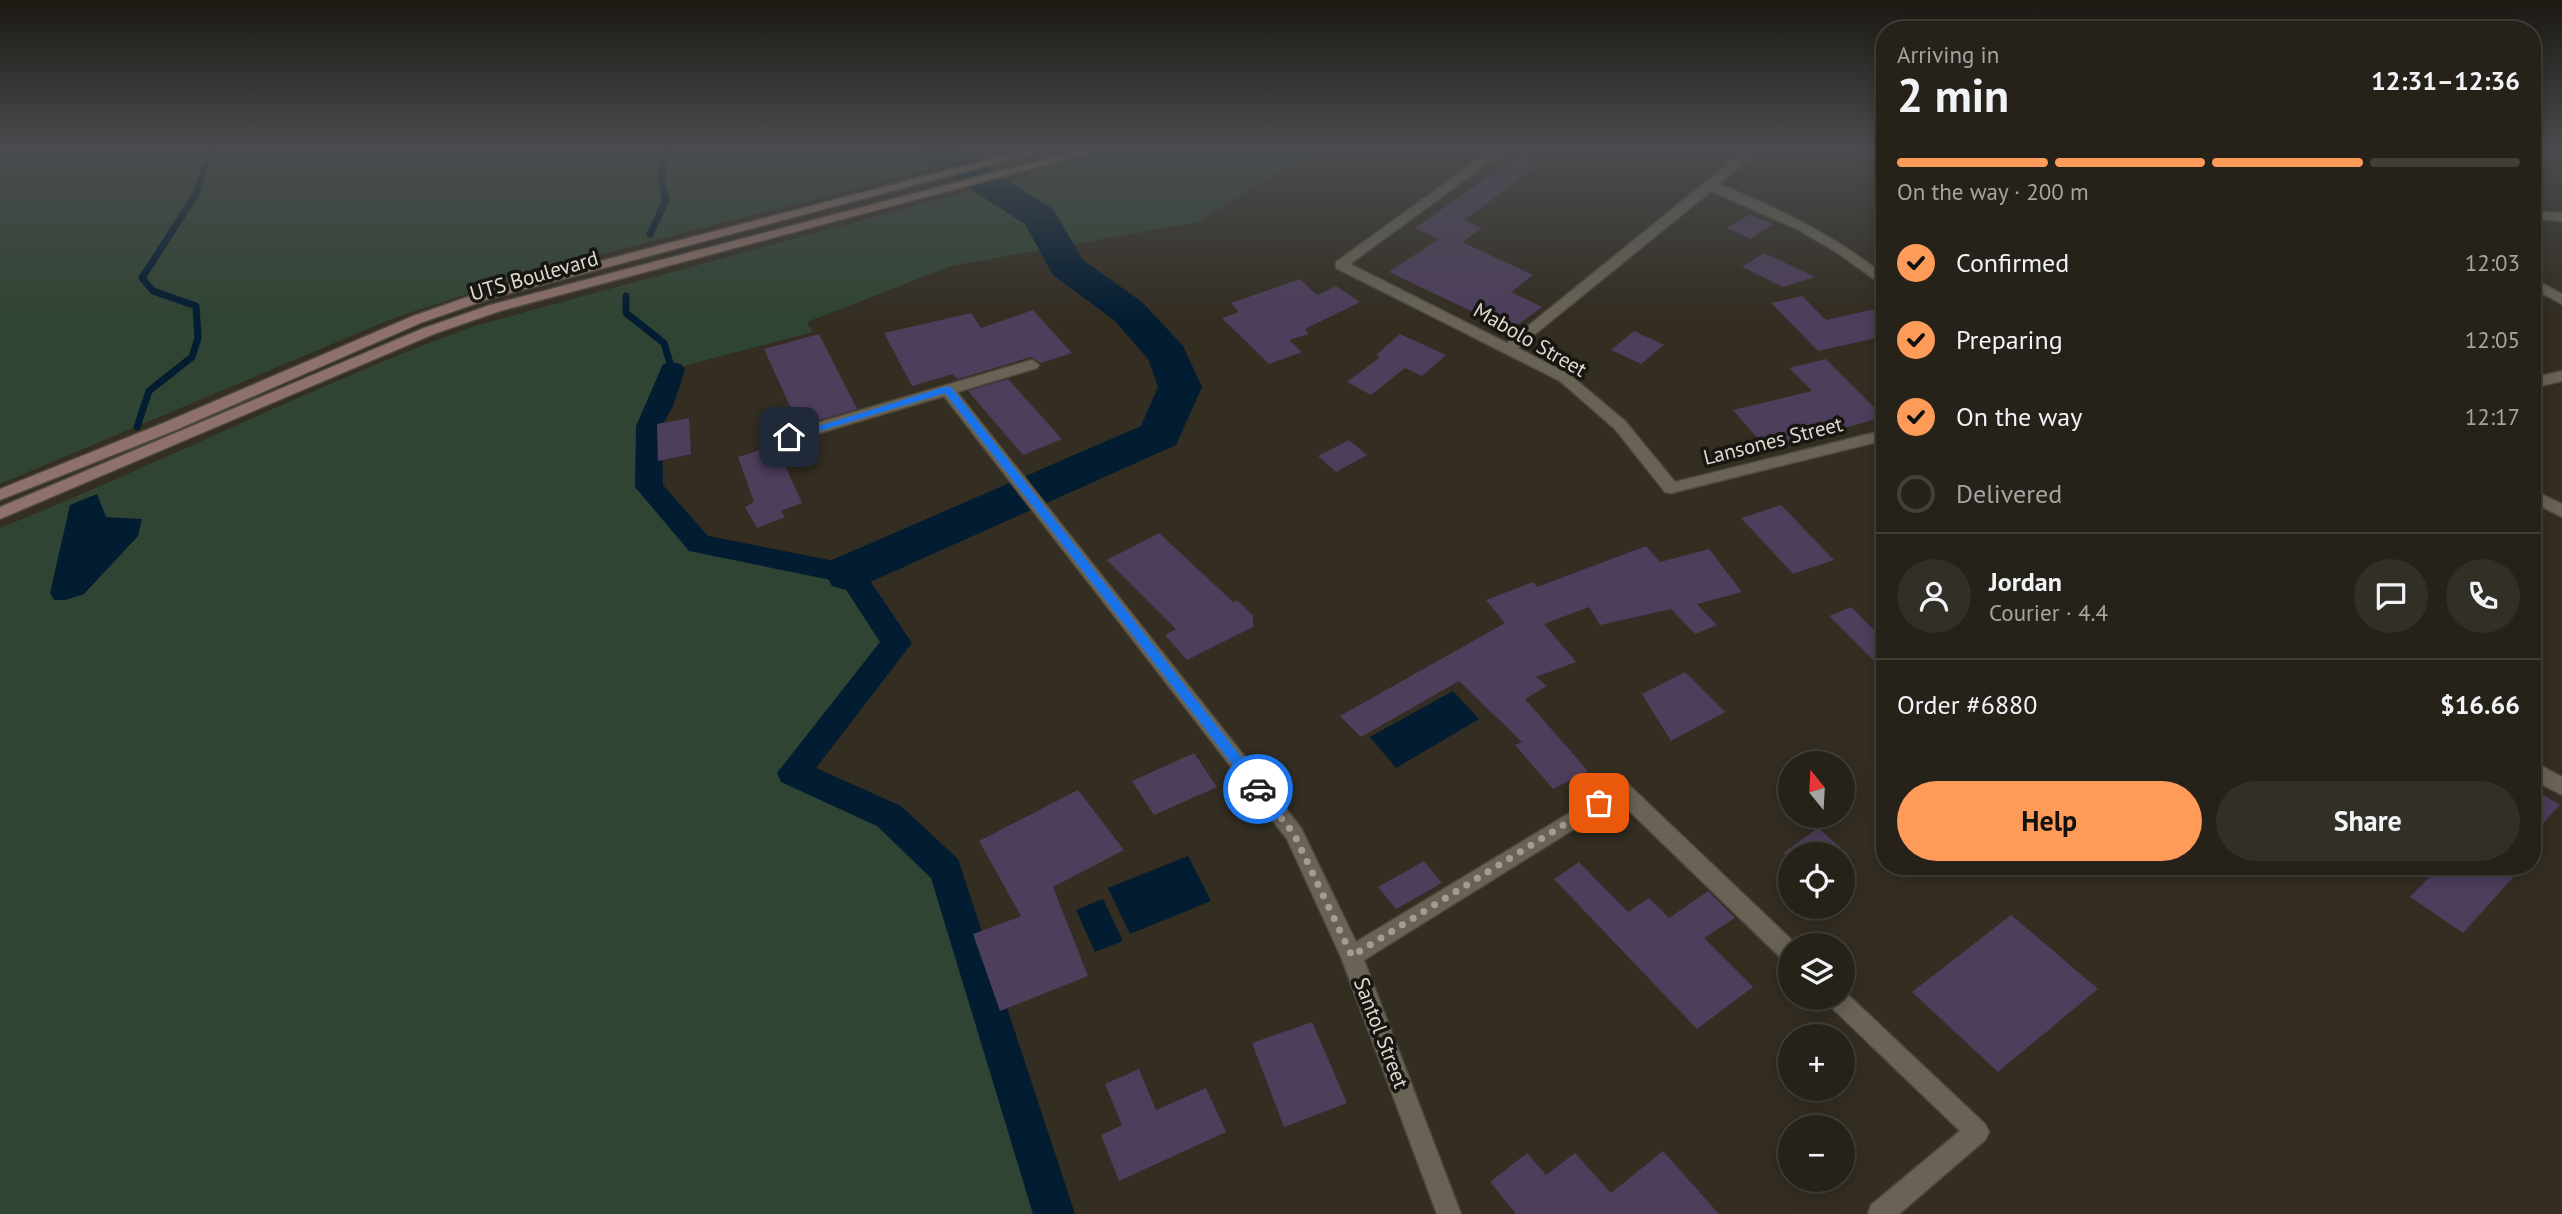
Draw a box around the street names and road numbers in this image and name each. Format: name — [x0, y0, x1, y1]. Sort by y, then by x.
street label: UTS Boulevard — [467, 244, 601, 307]
street label: Mabolo Street — [1469, 296, 1592, 383]
street label: Lansones Street — [1700, 410, 1845, 471]
street label: Santol Street — [1348, 974, 1415, 1092]

